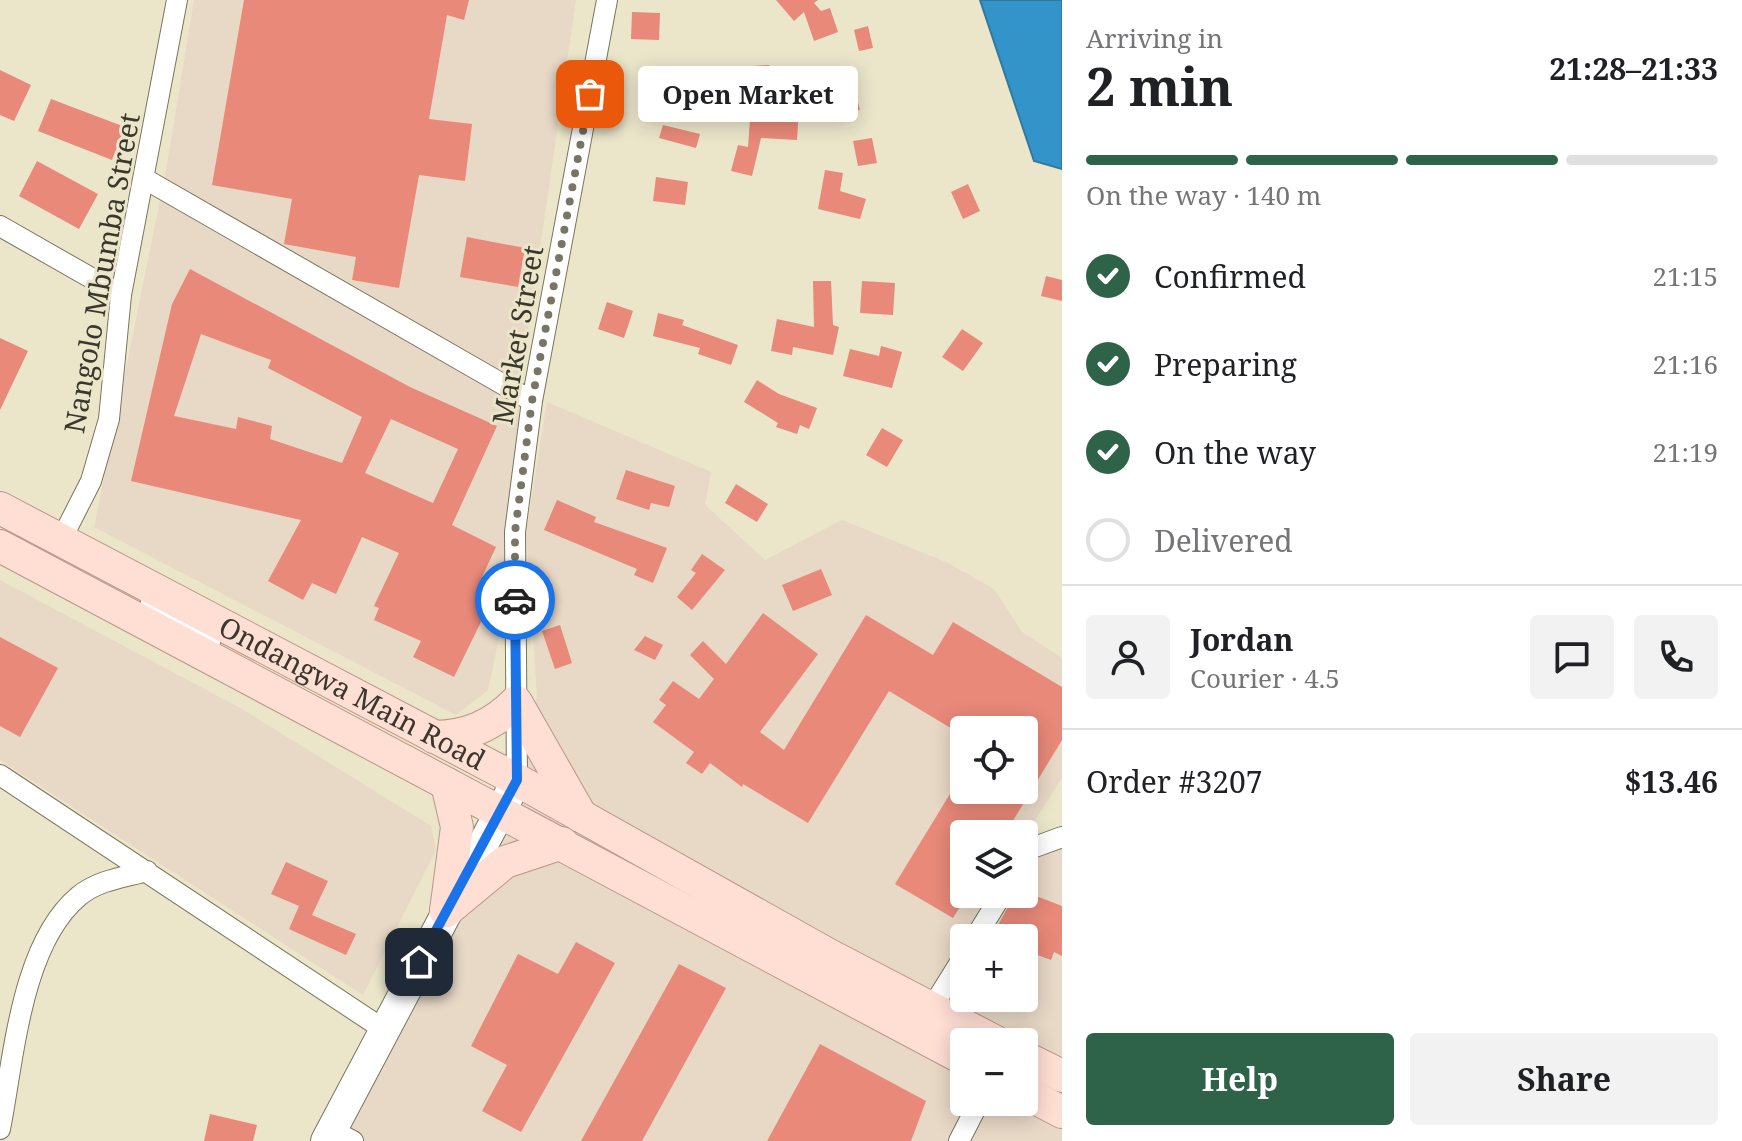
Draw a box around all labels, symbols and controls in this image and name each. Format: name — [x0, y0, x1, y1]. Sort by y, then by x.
text: Arriving in — [1086, 20, 1223, 56]
text: 21:28–21:33 — [1549, 48, 1718, 89]
text: 2 min — [1086, 50, 1233, 121]
pin — [556, 60, 624, 128]
callout: Open Market — [638, 66, 858, 122]
icon: bag — [568, 72, 612, 116]
text: Open Market — [662, 76, 834, 112]
street label: Nangolo Mbumba Street — [54, 110, 148, 436]
text: On the way · 140 m — [1086, 177, 1321, 213]
street label: Market Street — [483, 242, 551, 427]
icon: check — [1086, 254, 1130, 298]
text: Confirmed — [1154, 256, 1306, 297]
text: 21:15 — [1652, 258, 1718, 294]
icon: check — [1086, 342, 1130, 386]
text: Preparing — [1154, 344, 1297, 385]
text: 21:16 — [1652, 346, 1718, 382]
icon: check — [1086, 430, 1130, 474]
text: On the way — [1154, 432, 1316, 473]
text: 21:19 — [1652, 434, 1718, 470]
text: Delivered — [1154, 520, 1293, 561]
courier — [475, 560, 555, 640]
icon: car — [493, 578, 537, 622]
street label: Ondangwa Main Road — [213, 607, 493, 778]
button: person — [1086, 615, 1170, 699]
button: chat — [1530, 615, 1614, 699]
button: phone — [1634, 615, 1718, 699]
text: Jordan — [1190, 619, 1293, 660]
text: Courier · 4.5 — [1190, 660, 1340, 696]
map controls — [950, 716, 1038, 1116]
button: locate — [950, 716, 1038, 804]
text: Order #3207 — [1086, 761, 1263, 802]
text: $13.46 — [1624, 761, 1718, 802]
button: layers — [950, 820, 1038, 908]
button: + — [950, 924, 1038, 1012]
pin — [385, 928, 453, 996]
icon: home — [397, 940, 441, 984]
button: − — [950, 1028, 1038, 1116]
button: Help — [1086, 1033, 1394, 1125]
button: Share — [1410, 1033, 1718, 1125]

